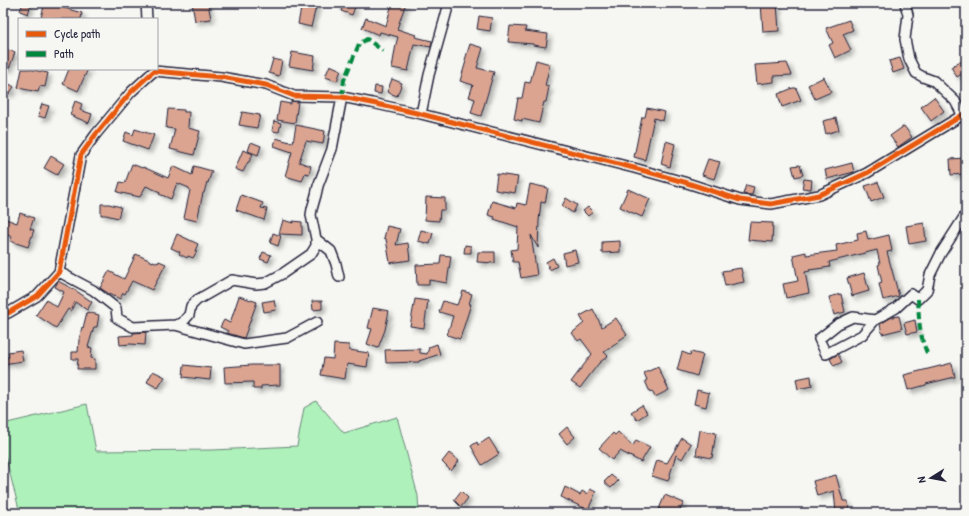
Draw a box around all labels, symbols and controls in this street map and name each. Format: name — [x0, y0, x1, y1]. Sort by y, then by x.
legend — [18, 18, 158, 70]
text: Cycle path — [54, 25, 100, 42]
text: Path — [54, 45, 74, 62]
north arrow — [911, 458, 951, 498]
text: N — [914, 476, 929, 484]

